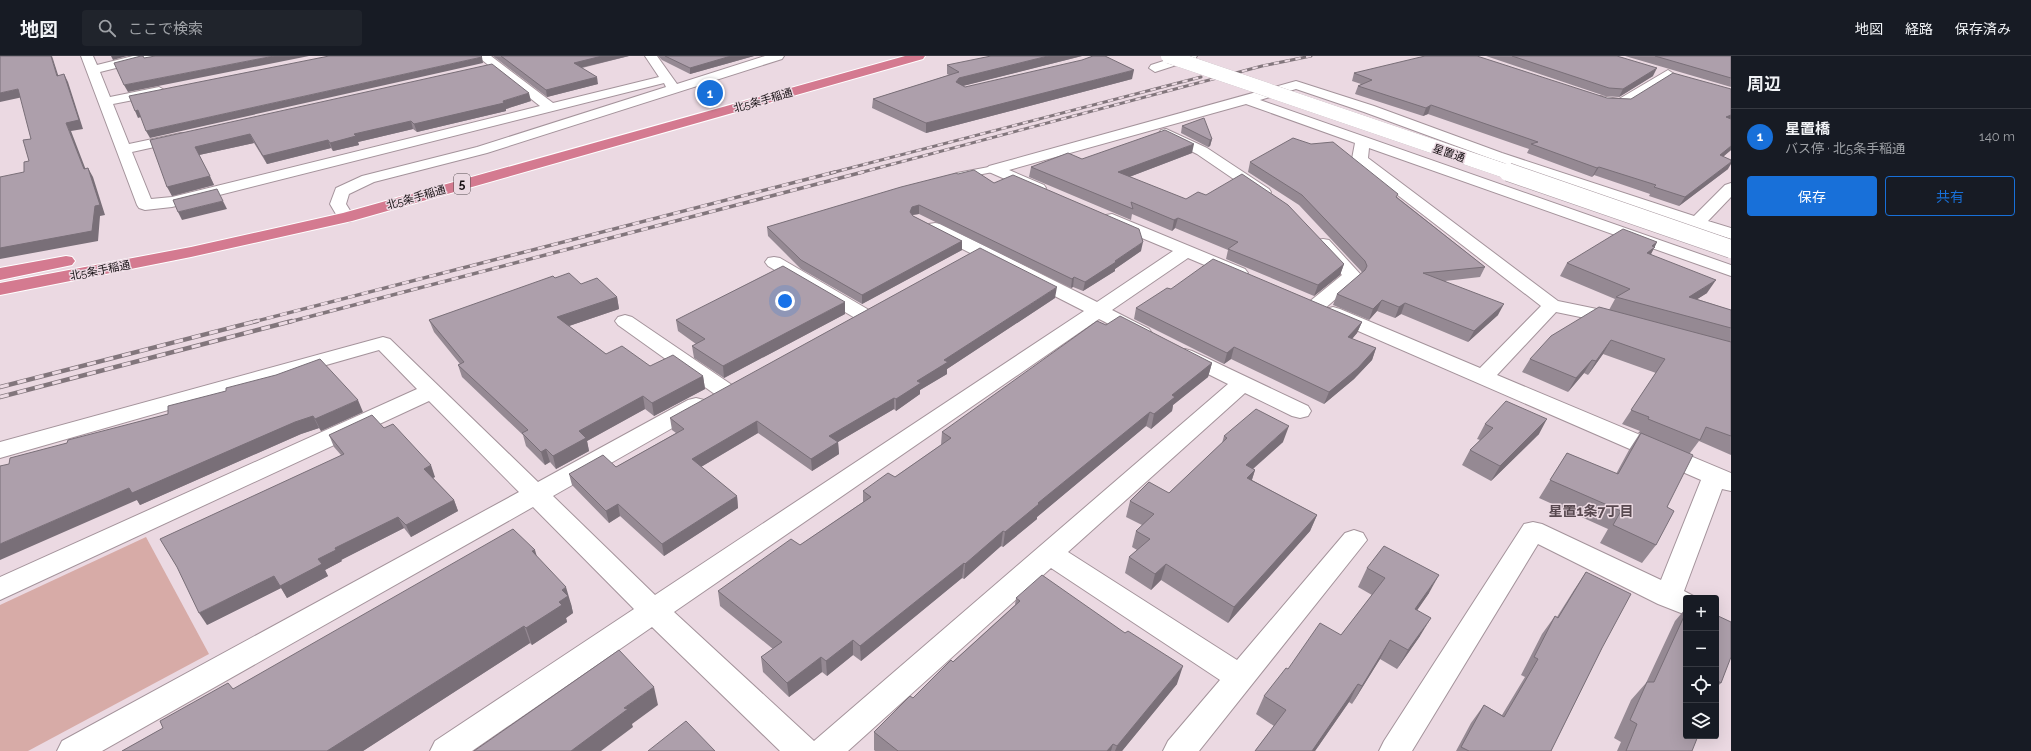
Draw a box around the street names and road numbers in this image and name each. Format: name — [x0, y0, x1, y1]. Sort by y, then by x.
street label: 北5条手稲通 — [732, 86, 794, 115]
street label: 星置通 — [1431, 142, 1467, 165]
road number: 5 — [454, 174, 470, 194]
street label: 北5条手稲通 — [385, 183, 447, 212]
street label: 北5条手稲通 — [69, 258, 131, 283]

